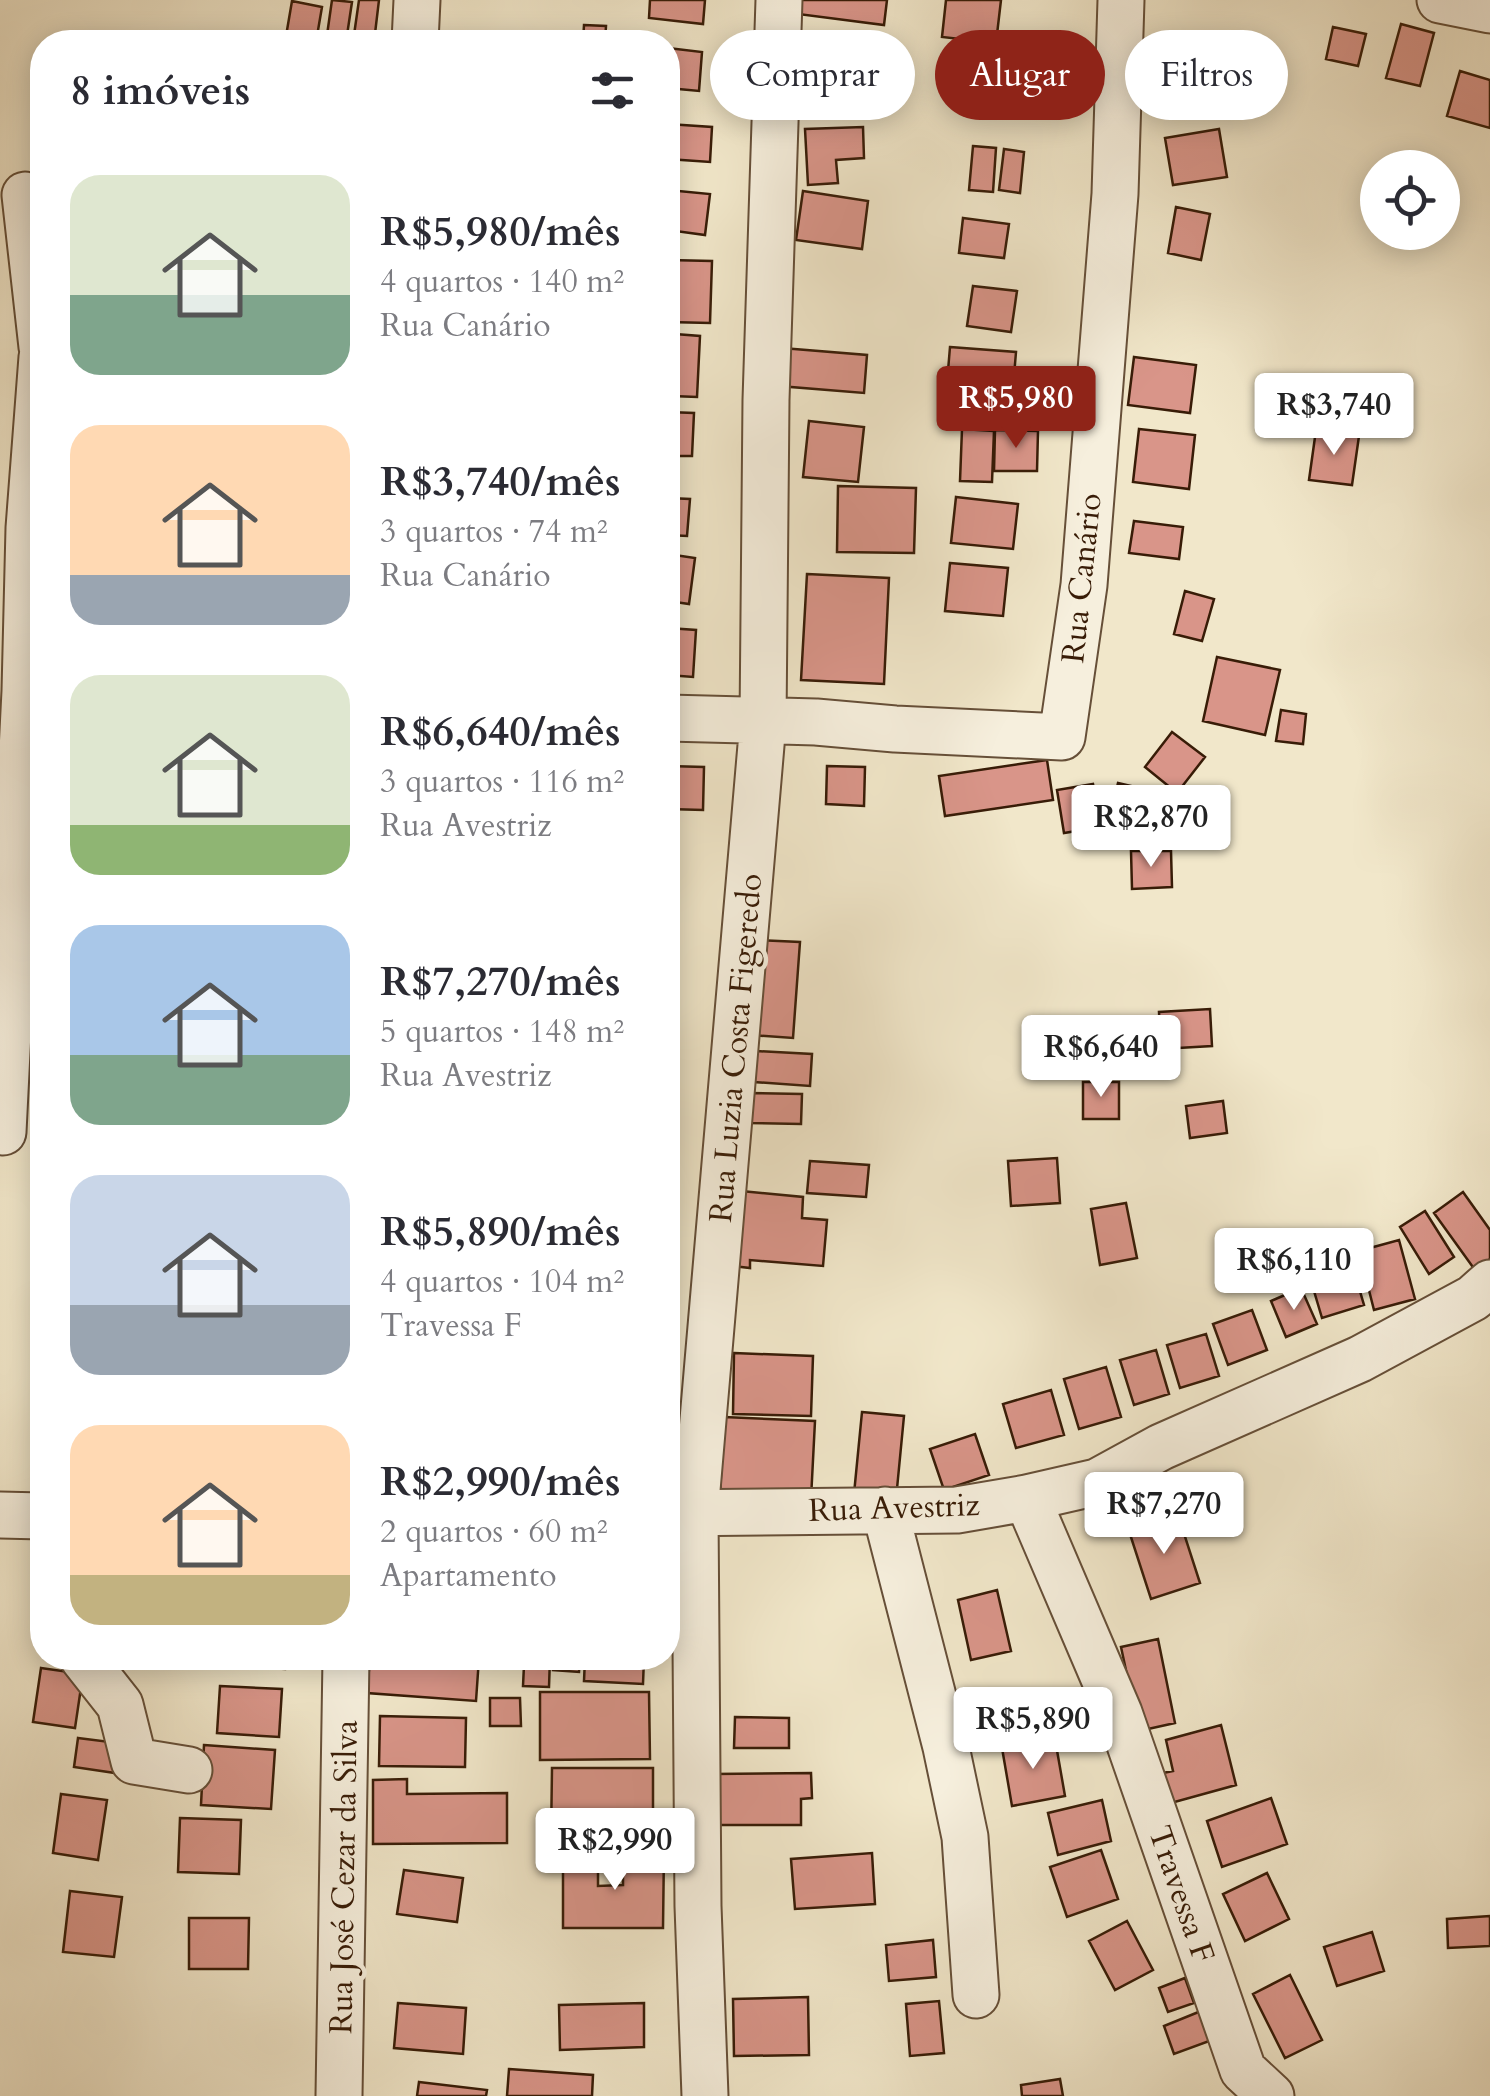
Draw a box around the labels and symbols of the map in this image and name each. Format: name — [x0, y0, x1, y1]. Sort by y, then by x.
pin: R$5,980 — [924, 366, 1108, 451]
pin: R$3,740 — [1242, 373, 1426, 458]
street label: Rua Canário — [1051, 491, 1113, 665]
pin: R$2,870 — [1059, 785, 1243, 870]
street label: Rua Luzia Costa Figeredo — [699, 872, 773, 1224]
pin: R$6,640 — [1009, 1015, 1193, 1100]
pin: R$6,110 — [1202, 1228, 1386, 1313]
pin: R$7,270 — [1072, 1472, 1256, 1557]
street label: Rua Avestriz — [808, 1483, 980, 1533]
pin: R$5,890 — [941, 1687, 1125, 1772]
street label: Rua José Cezar da Silva — [319, 1719, 369, 2034]
pin: R$2,990 — [523, 1808, 707, 1893]
street label: Travessa F — [1137, 1820, 1225, 1969]

